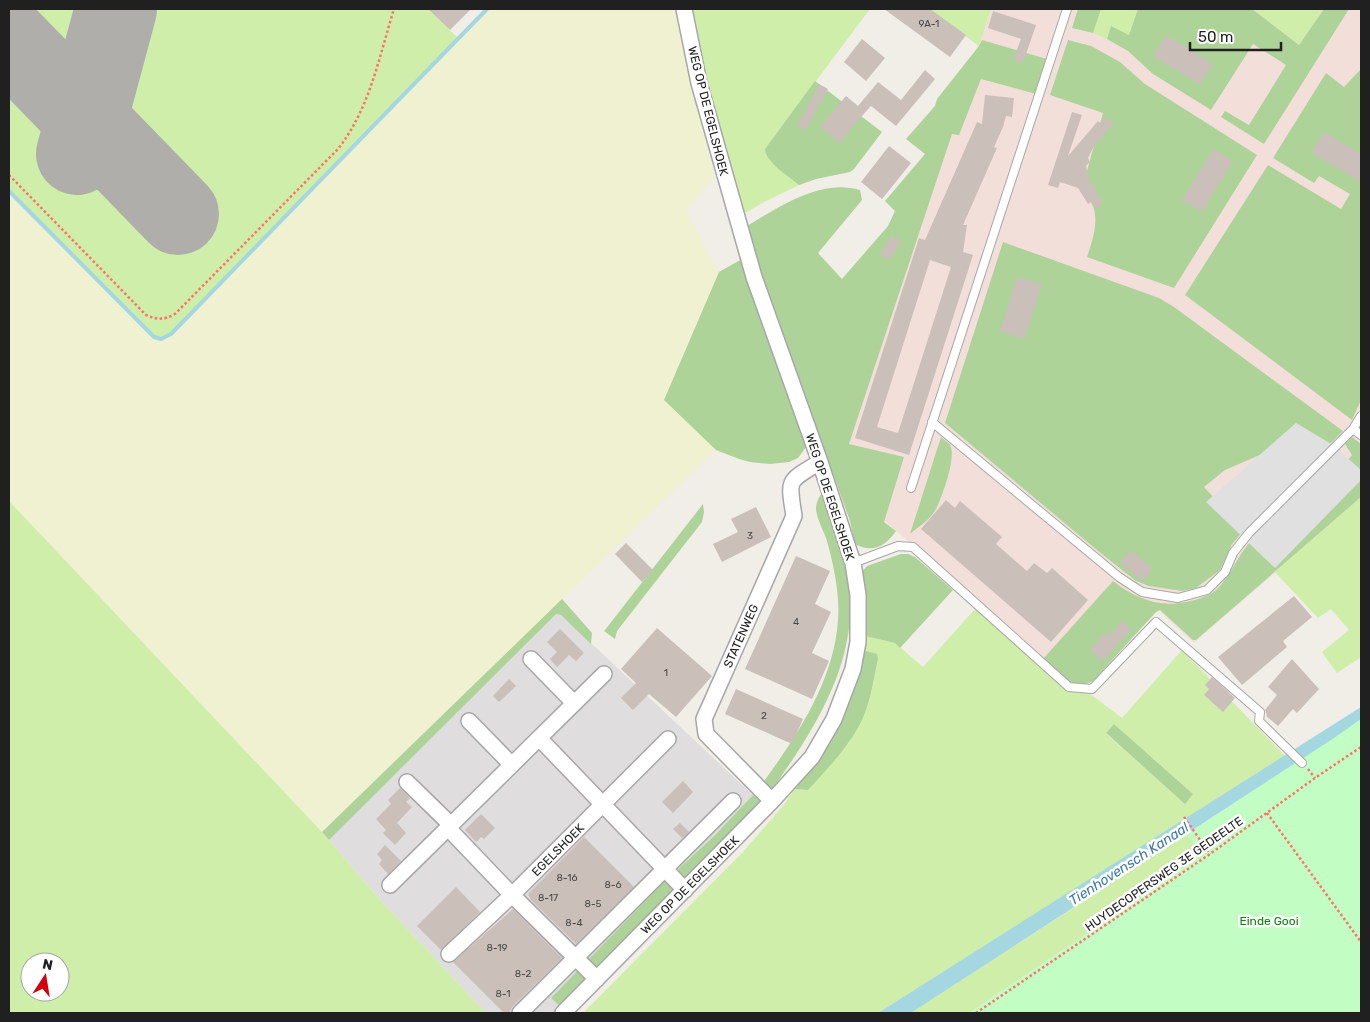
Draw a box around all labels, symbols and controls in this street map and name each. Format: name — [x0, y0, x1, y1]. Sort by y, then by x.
house number: 9A-1 — [919, 18, 939, 30]
scale bar — [1190, 20, 1281, 52]
text: 50 m — [1198, 28, 1233, 46]
street label: WEG OP DE EGELSHOEK — [685, 45, 731, 178]
street label: WEG OP DE EGELSHOEK — [803, 432, 857, 563]
house number: 3 — [747, 530, 753, 542]
street label: STATENWEG — [721, 602, 761, 670]
house number: 4 — [793, 616, 799, 628]
house number: 1 — [664, 667, 668, 679]
house number: 2 — [761, 710, 767, 722]
street label: HUYDECOPERSWEG 3E GEDEELTE — [1082, 814, 1246, 934]
water label: Tienhovensch Kanaal — [1066, 819, 1192, 909]
street label: EGELSHOEK — [529, 820, 588, 879]
street label: WEG OP DE EGELSHOEK — [638, 832, 743, 937]
house number: 8-16 — [556, 872, 578, 884]
house number: 8-6 — [604, 879, 622, 891]
house number: 8-17 — [538, 892, 558, 904]
house number: 8-5 — [584, 898, 602, 910]
park label: Einde Gooi — [1239, 914, 1299, 928]
house number: 8-4 — [565, 917, 583, 929]
house number: 8-19 — [486, 942, 508, 954]
north arrow — [20, 952, 70, 1002]
text: N — [41, 955, 54, 974]
house number: 8-2 — [515, 968, 531, 980]
house number: 8-1 — [495, 988, 511, 1000]

